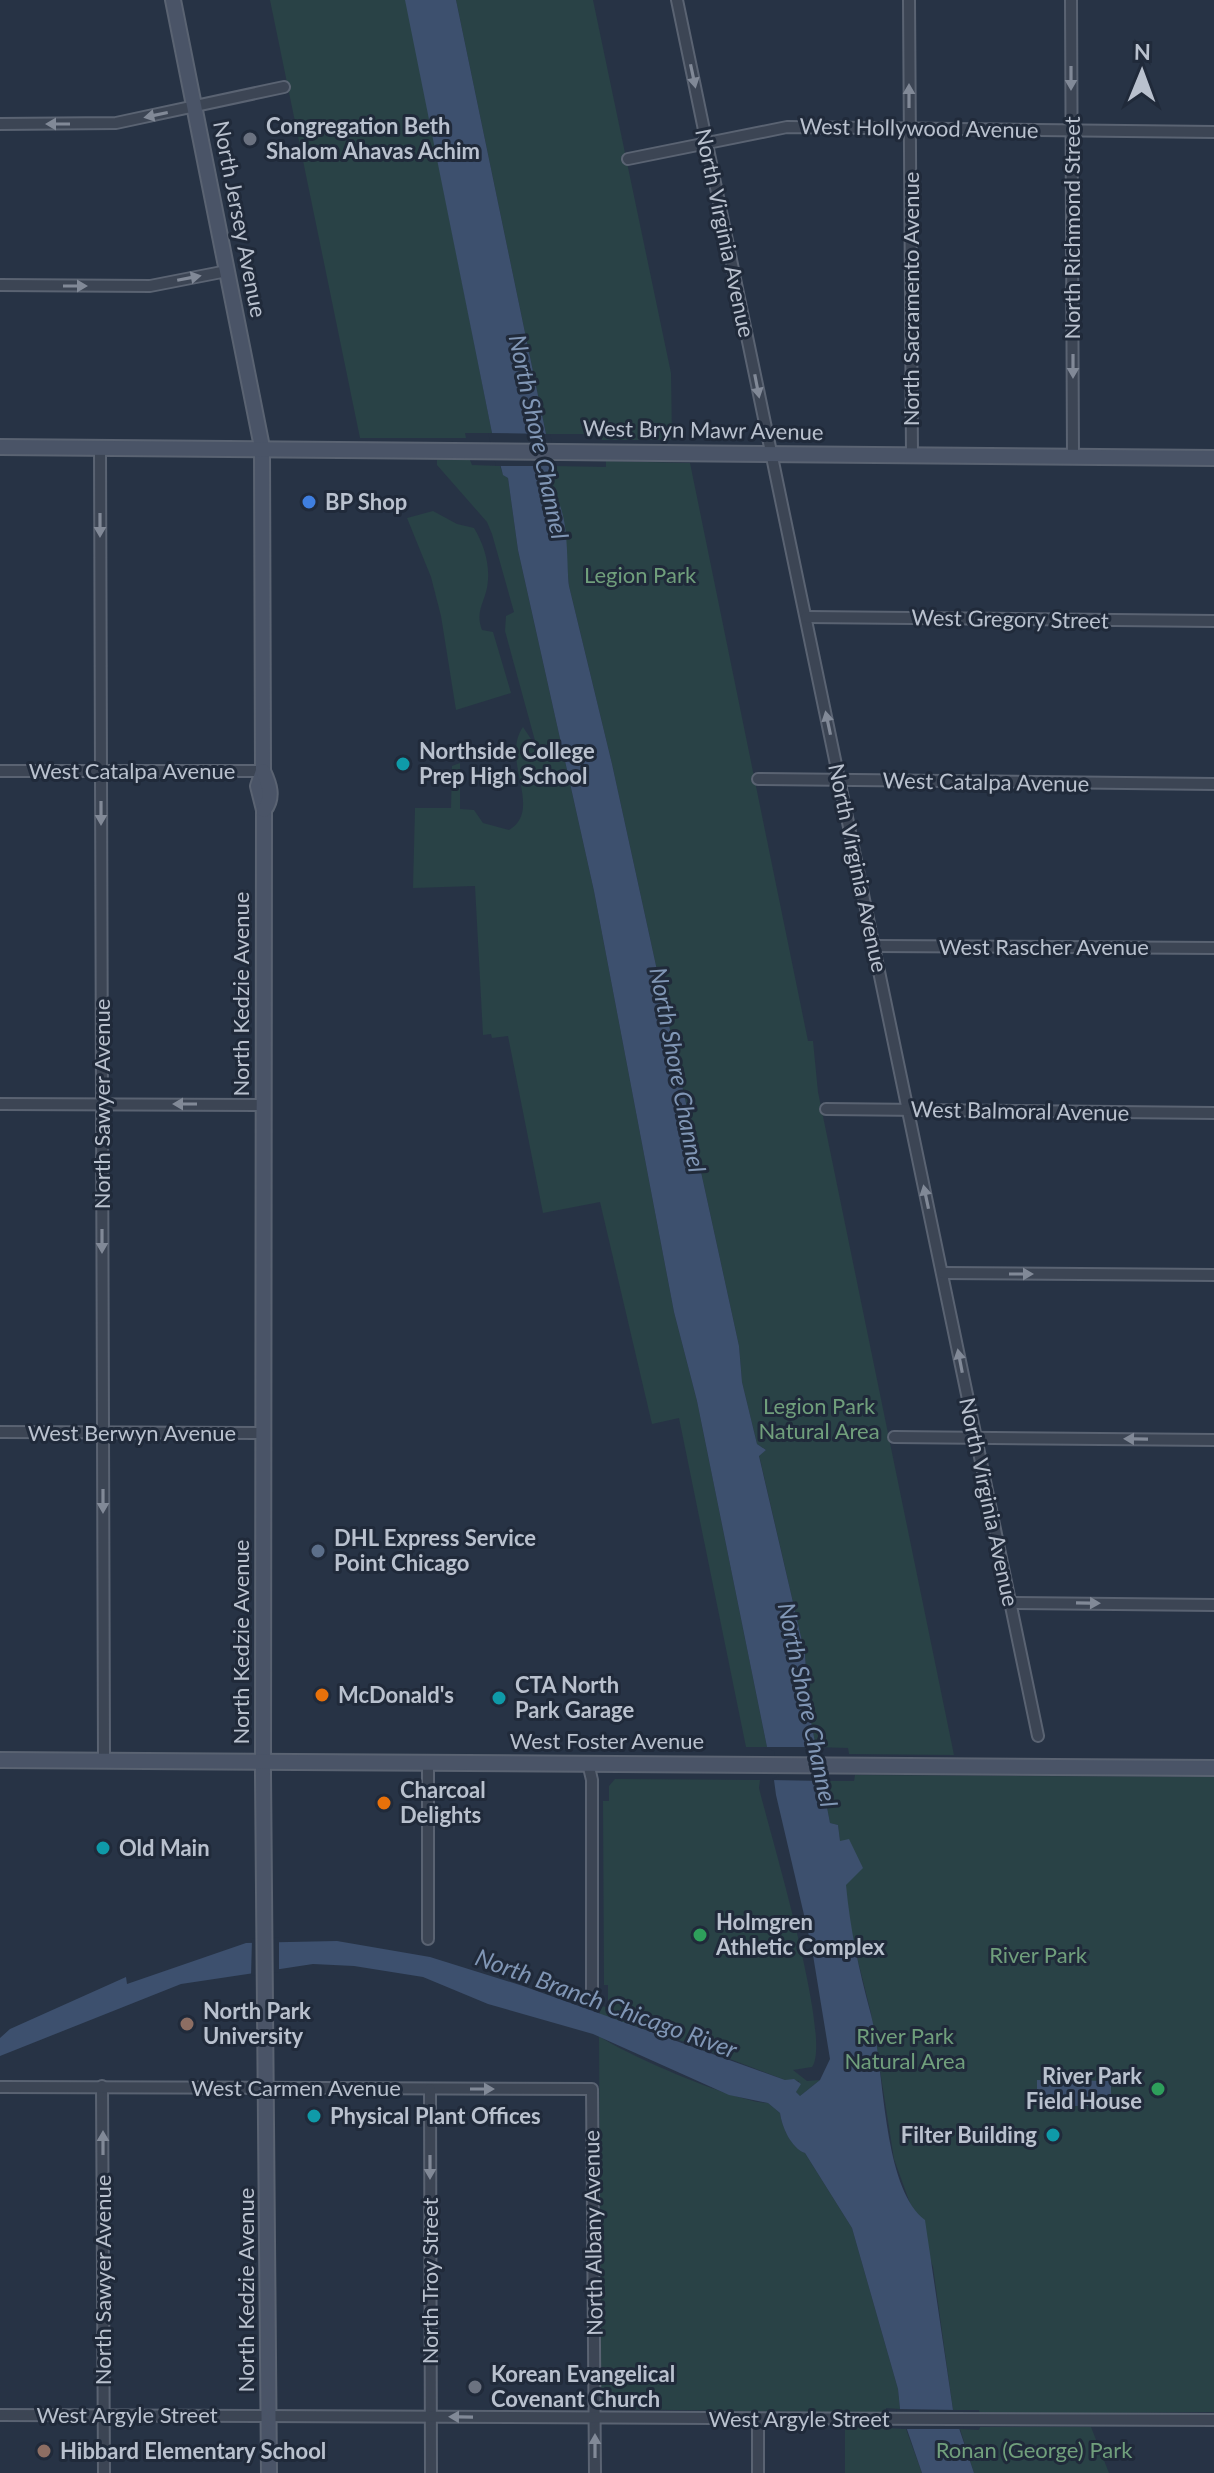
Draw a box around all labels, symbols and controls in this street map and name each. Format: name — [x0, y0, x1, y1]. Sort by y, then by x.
north arrow — [1102, 32, 1182, 112]
text: N — [1134, 38, 1151, 65]
one-way arrow — [687, 64, 699, 89]
one-way arrow — [1065, 66, 1077, 91]
one-way arrow — [903, 83, 915, 108]
one-way arrow — [143, 109, 168, 122]
place label: Congregation Beth Shalom Ahavas Achim — [266, 112, 480, 164]
street label: West Hollywood Avenue — [799, 112, 1039, 143]
street label: North Richmond Street — [1058, 116, 1085, 340]
one-way arrow — [45, 118, 70, 130]
street label: North Jersey Avenue — [208, 118, 273, 320]
street label: North Virginia Avenue — [690, 126, 761, 340]
marker: Congregation Beth Shalom Ahavas Achim — [241, 130, 259, 148]
street label: North Sacramento Avenue — [897, 172, 924, 426]
one-way arrow — [176, 272, 201, 284]
one-way arrow — [63, 280, 88, 292]
water label: North Shore Channel — [504, 332, 575, 542]
one-way arrow — [1067, 354, 1079, 379]
one-way arrow — [751, 373, 764, 398]
street label: West Bryn Mawr Avenue — [582, 414, 824, 445]
place label: BP Shop — [325, 488, 407, 515]
marker: BP Shop — [300, 493, 318, 511]
one-way arrow — [94, 513, 106, 538]
park label: Legion Park — [584, 561, 697, 588]
street label: West Gregory Street — [911, 603, 1109, 634]
one-way arrow — [821, 710, 833, 735]
place label: Northside College Prep High School — [419, 737, 595, 789]
marker: Northside College Prep High School — [394, 755, 412, 773]
street label: West Catalpa Avenue — [29, 757, 235, 784]
street label: North Virginia Avenue — [823, 761, 894, 975]
street label: West Catalpa Avenue — [882, 766, 1090, 797]
one-way arrow — [95, 801, 107, 826]
street label: North Kedzie Avenue — [227, 892, 254, 1096]
street label: West Rascher Avenue — [939, 933, 1149, 960]
water label: North Shore Channel — [644, 965, 713, 1175]
street label: North Sawyer Avenue — [88, 999, 115, 1209]
street label: West Balmoral Avenue — [910, 1095, 1130, 1126]
one-way arrow — [172, 1098, 197, 1110]
one-way arrow — [919, 1184, 932, 1209]
one-way arrow — [96, 1229, 108, 1254]
one-way arrow — [1009, 1267, 1034, 1280]
one-way arrow — [953, 1348, 965, 1373]
park label: Legion Park Natural Area — [758, 1392, 880, 1444]
street label: North Virginia Avenue — [954, 1395, 1025, 1609]
street label: West Berwyn Avenue — [28, 1419, 236, 1446]
one-way arrow — [1123, 1433, 1148, 1445]
one-way arrow — [97, 1489, 109, 1514]
place label: DHL Express Service Point Chicago — [334, 1524, 536, 1576]
street label: North Kedzie Avenue — [227, 1540, 254, 1744]
marker: DHL Express Service Point Chicago — [309, 1542, 327, 1560]
one-way arrow — [1076, 1597, 1101, 1609]
water label: North Shore Channel — [773, 1600, 844, 1810]
place label: CTA North Park Garage — [515, 1671, 635, 1723]
place label: McDonald's — [338, 1681, 454, 1708]
marker: McDonald's — [313, 1686, 331, 1704]
marker: CTA North Park Garage — [490, 1689, 508, 1707]
street label: West Foster Avenue — [510, 1727, 704, 1754]
place label: Charcoal Delights — [400, 1776, 486, 1828]
marker: Charcoal Delights — [375, 1794, 393, 1812]
place label: Old Main — [119, 1834, 210, 1861]
marker: Old Main — [94, 1839, 112, 1857]
place label: Holmgren Athletic Complex — [715, 1908, 885, 1960]
marker: Holmgren Athletic Complex — [691, 1926, 709, 1944]
park label: River Park — [989, 1941, 1088, 1968]
water label: North Branch Chicago River — [472, 1942, 742, 2064]
place label: North Park University — [203, 1997, 311, 2049]
marker: North Park University — [178, 2015, 196, 2033]
park label: River Park Natural Area — [844, 2022, 966, 2074]
place label: River Park Field House — [1026, 2062, 1142, 2114]
street label: West Carmen Avenue — [191, 2074, 401, 2101]
marker: River Park Field House — [1149, 2080, 1167, 2098]
one-way arrow — [470, 2083, 495, 2095]
place label: Physical Plant Offices — [330, 2102, 541, 2129]
marker: Physical Plant Offices — [305, 2107, 323, 2125]
place label: Filter Building — [901, 2121, 1037, 2148]
marker: Filter Building — [1044, 2126, 1062, 2144]
one-way arrow — [96, 2130, 109, 2155]
street label: North Albany Avenue — [577, 2130, 608, 2336]
one-way arrow — [424, 2155, 436, 2180]
street label: North Sawyer Avenue — [89, 2175, 116, 2385]
street label: North Kedzie Avenue — [232, 2188, 259, 2392]
street label: North Troy Street — [416, 2198, 443, 2364]
place label: Korean Evangelical Covenant Church — [491, 2360, 675, 2412]
marker: Korean Evangelical Covenant Church — [466, 2378, 484, 2396]
street label: West Argyle Street — [36, 2401, 218, 2428]
street label: West Argyle Street — [708, 2405, 890, 2432]
one-way arrow — [448, 2411, 473, 2423]
one-way arrow — [589, 2433, 601, 2458]
park label: Ronan (George) Park — [936, 2436, 1133, 2463]
place label: Hibbard Elementary School — [60, 2437, 326, 2464]
marker: Hibbard Elementary School — [35, 2442, 53, 2460]

